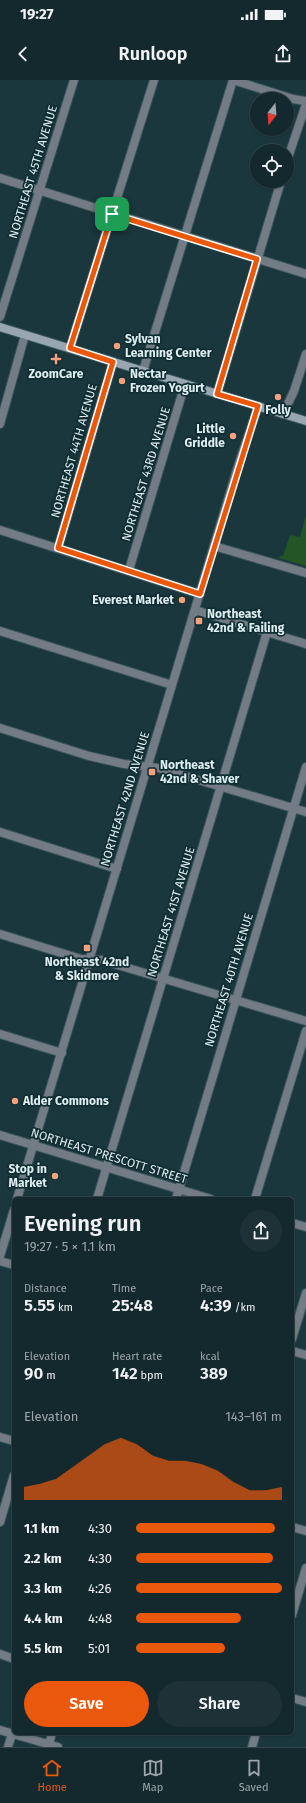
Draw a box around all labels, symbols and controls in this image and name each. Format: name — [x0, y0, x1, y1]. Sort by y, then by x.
text: 19:27 — [20, 5, 54, 23]
icon: back — [12, 43, 34, 65]
text: Runloop — [119, 43, 187, 65]
icon: share — [272, 43, 294, 65]
north arrow — [250, 92, 294, 136]
map controls — [250, 92, 294, 188]
street label: NORTHEAST 45TH AVENUE — [6, 104, 60, 240]
button: locate — [250, 144, 294, 188]
pin — [95, 197, 129, 231]
icon: arrive — [101, 203, 123, 225]
place label: Sylvan Learning Center — [125, 332, 212, 360]
marker: Sylvan Learning Center — [112, 341, 122, 351]
marker: ZoomCare — [50, 353, 62, 365]
place label: ZoomCare — [29, 367, 84, 381]
place label: Nectar Frozen Yogurt — [130, 367, 205, 395]
marker: Nectar Frozen Yogurt — [117, 376, 127, 386]
street label: NORTHEAST 44TH AVENUE — [48, 382, 100, 520]
marker: Folly — [273, 392, 283, 402]
place label: Folly — [265, 403, 292, 417]
street label: NORTHEAST 43RD AVENUE — [119, 405, 173, 543]
place label: Little Griddle — [185, 422, 225, 450]
marker: Little Griddle — [228, 431, 238, 441]
place label: Everest Market — [92, 593, 174, 607]
marker: Everest Market — [177, 595, 187, 605]
place label: Northeast 42nd & Failing — [207, 607, 285, 635]
marker: Northeast 42nd & Failing — [194, 616, 204, 626]
street label: NORTHEAST 42ND AVENUE — [98, 730, 152, 868]
place label: Northeast 42nd & Shaver — [160, 758, 240, 786]
marker: Northeast 42nd & Shaver — [147, 767, 157, 777]
street label: NORTHEAST 41ST AVENUE — [144, 845, 198, 979]
street label: NORTHEAST 40TH AVENUE — [202, 911, 256, 1049]
marker: Northeast 42nd & Skidmore — [82, 943, 92, 953]
place label: Northeast 42nd & Skidmore — [45, 955, 129, 983]
place label: Alder Commons — [22, 1094, 109, 1108]
marker: Alder Commons — [10, 1096, 20, 1106]
street label: NORTHEAST PRESCOTT STREET — [29, 1126, 190, 1187]
place label: Stop in Market — [8, 1162, 47, 1190]
marker: Stop in Market — [50, 1171, 60, 1181]
text: Evening run — [24, 1210, 141, 1237]
button: share — [240, 1210, 282, 1252]
text: 19:27 · 5 × 1.1 km — [24, 1239, 116, 1254]
text: Distance — [24, 1282, 67, 1295]
text: Time — [112, 1282, 136, 1295]
text: Pace — [200, 1282, 223, 1295]
text: 5.55 — [24, 1295, 55, 1316]
text: 25:48 — [112, 1295, 153, 1316]
text: 4:39 — [200, 1295, 232, 1316]
text: km — [55, 1301, 73, 1314]
text: /km — [232, 1301, 255, 1314]
text: Elevation — [24, 1350, 70, 1363]
text: Heart rate — [112, 1350, 162, 1363]
text: kcal — [200, 1350, 220, 1363]
text: 90 — [24, 1363, 43, 1384]
text: 142 — [112, 1363, 138, 1384]
text: 389 — [200, 1363, 228, 1384]
text: m — [43, 1369, 56, 1382]
text: bpm — [138, 1369, 163, 1382]
text: Elevation — [24, 1409, 78, 1424]
text: 143–161 m — [225, 1409, 282, 1424]
text: 1.1 km — [24, 1521, 59, 1536]
text: 4:30 — [88, 1521, 112, 1536]
text: 2.2 km — [24, 1551, 62, 1566]
text: 4:30 — [88, 1551, 112, 1566]
text: 3.3 km — [24, 1581, 62, 1596]
text: 4:26 — [88, 1581, 111, 1596]
text: 4.4 km — [24, 1611, 63, 1626]
text: 4:48 — [88, 1611, 112, 1626]
text: 5.5 km — [24, 1641, 62, 1656]
text: 5:01 — [88, 1641, 110, 1656]
button: Save — [24, 1681, 149, 1727]
button: Share — [157, 1681, 282, 1727]
tab: Home — [37, 1757, 67, 1794]
tab: Map — [142, 1757, 164, 1794]
tab: Saved — [239, 1757, 269, 1794]

